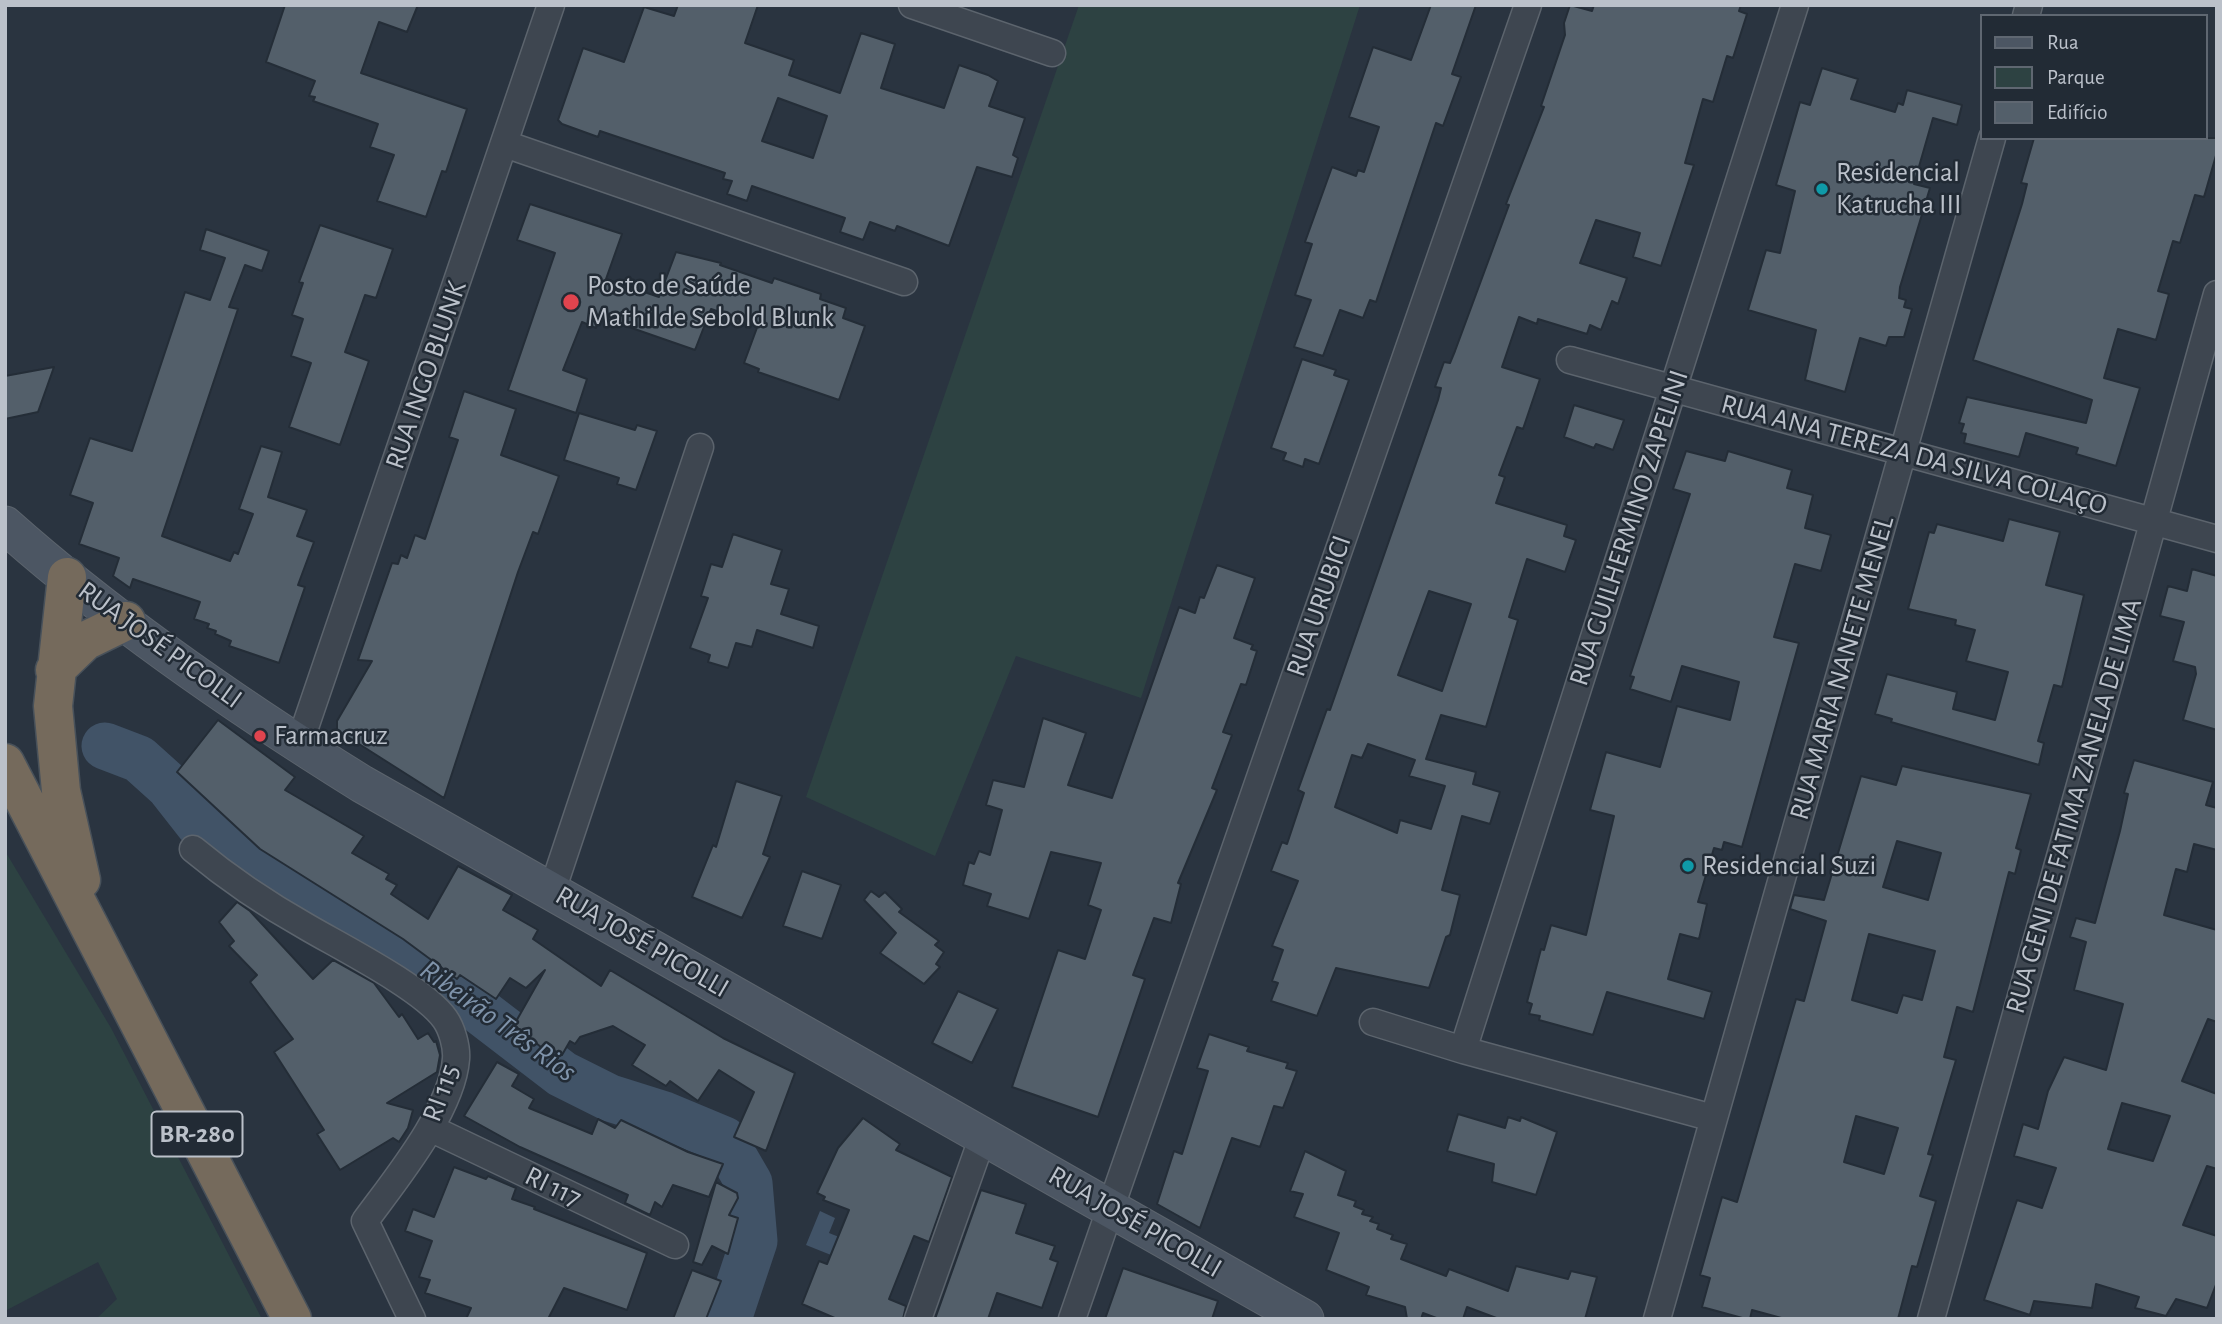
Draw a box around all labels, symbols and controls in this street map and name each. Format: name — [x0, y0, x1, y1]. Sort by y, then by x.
legend — [1980, 14, 2208, 140]
text: Rua — [2047, 32, 2079, 53]
text: Parque — [2047, 67, 2105, 88]
text: Edifício — [2047, 102, 2107, 123]
place label: Residencial Katrucha III — [1836, 156, 1962, 222]
marker: Residencial Katrucha III — [1814, 181, 1830, 197]
place label: Posto de Saúde Mathilde Sebold Blunk — [587, 269, 834, 335]
street label: RUA INGO BLUNK — [378, 276, 474, 474]
marker: Posto de Saúde Mathilde Sebold Blunk — [561, 292, 581, 312]
street label: RUA GUILHERMINO ZAPELINI — [1562, 366, 1696, 690]
street label: RUA ANA TEREZA DA SILVA COLAÇO — [1717, 387, 2111, 523]
street label: RUA MARIA NANETE MENEL — [1782, 512, 1902, 824]
street label: RUA URUBICI — [1279, 531, 1359, 681]
street label: RUA JOSÉ PICOLLI — [71, 574, 249, 716]
street label: RUA GENI DE FATIMA ZANELA DE LIMA — [1999, 594, 2149, 1018]
place label: Farmacruz — [274, 719, 388, 753]
marker: Farmacruz — [252, 728, 268, 744]
place label: Residencial Suzi — [1702, 849, 1876, 883]
marker: Residencial Suzi — [1680, 858, 1696, 874]
street label: RUA JOSÉ PICOLLI — [549, 879, 735, 1005]
water label: Ribeirão Três Rios — [413, 952, 583, 1090]
street label: RI 115 — [415, 1060, 467, 1126]
road number: BR-280 — [152, 1112, 242, 1156]
street label: RI 117 — [519, 1159, 587, 1215]
street label: RUA JOSÉ PICOLLI — [1042, 1159, 1228, 1285]

